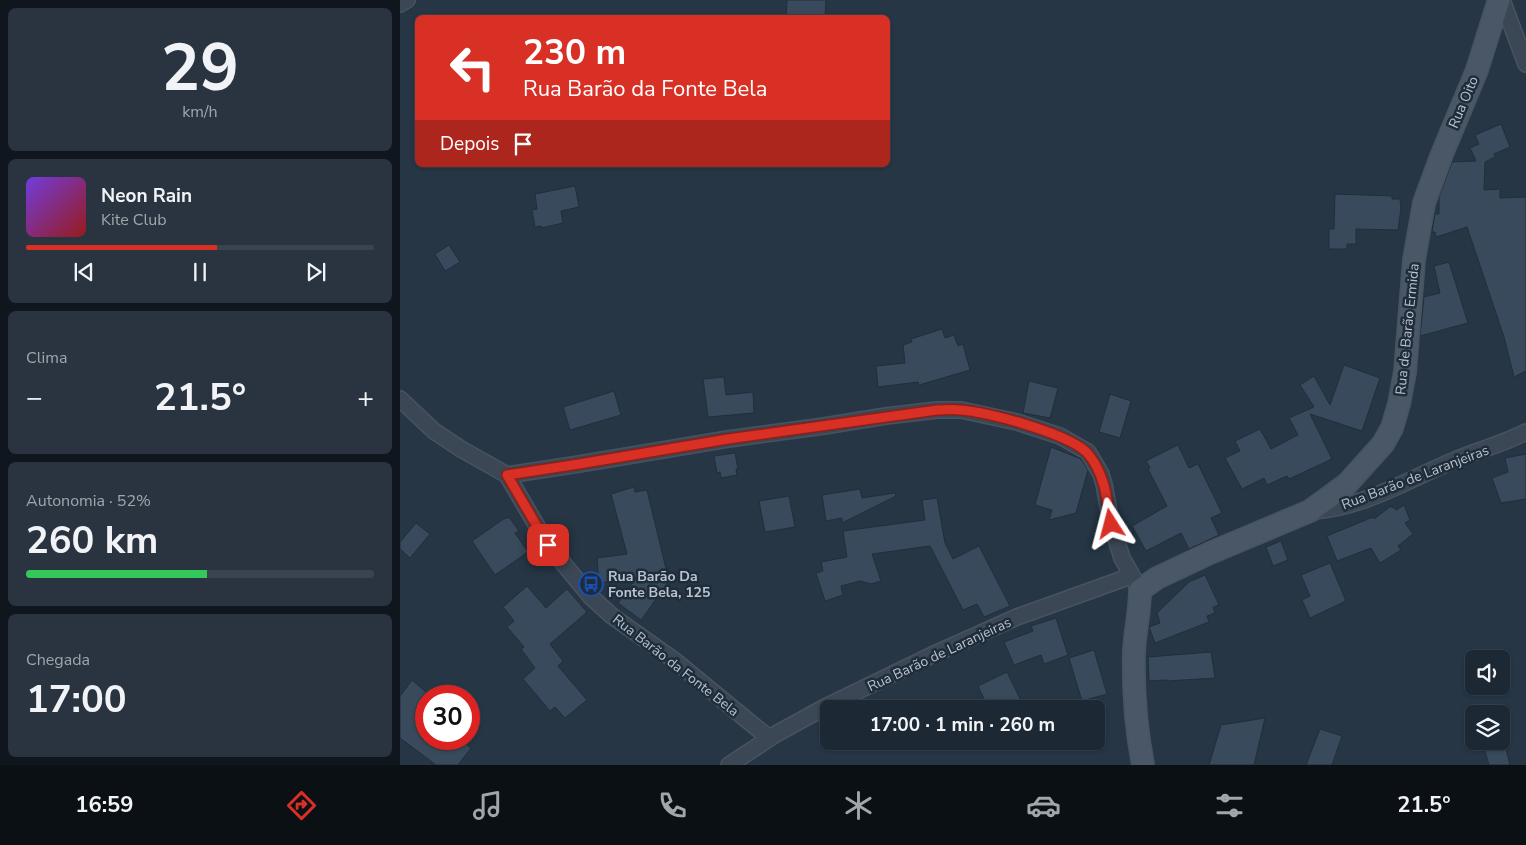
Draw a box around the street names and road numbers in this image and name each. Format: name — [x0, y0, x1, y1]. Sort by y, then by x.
street label: Rua Oito — [1444, 73, 1483, 131]
street label: Rua de Barão Ermida — [1391, 262, 1424, 396]
street label: Rua Barão de Laranjeiras — [1339, 440, 1492, 514]
street label: Rua Barão da Fonte Bela — [609, 610, 743, 721]
street label: Rua Barão de Laranjeiras — [864, 613, 1014, 696]

